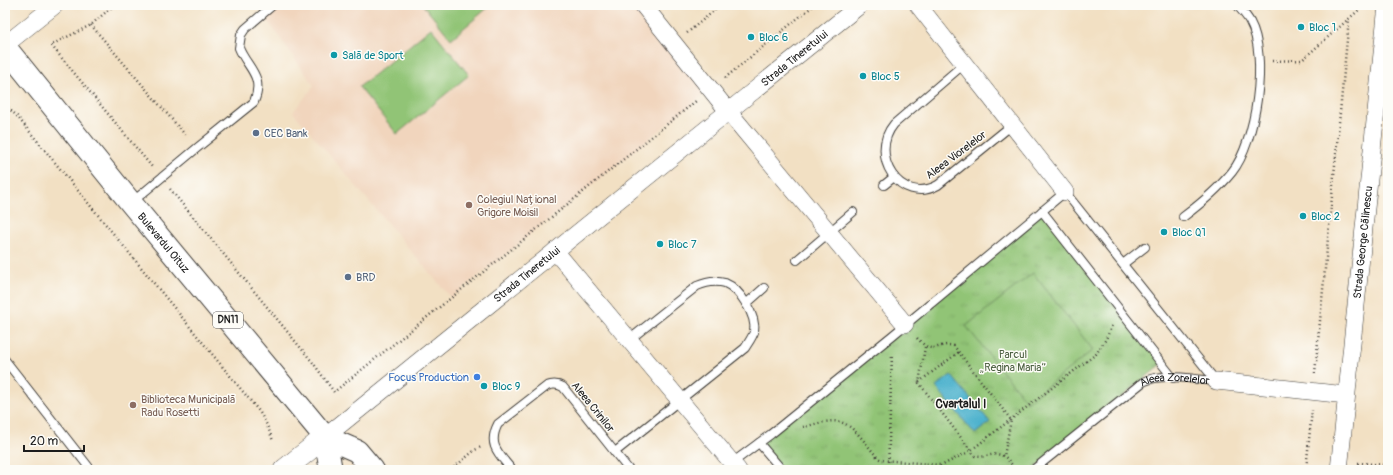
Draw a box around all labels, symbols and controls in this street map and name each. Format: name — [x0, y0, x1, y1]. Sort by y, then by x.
place label: Bloc 1 — [1309, 21, 1336, 34]
marker: Bloc 1 — [1296, 22, 1306, 32]
street label: Strada Tineretului — [758, 27, 830, 89]
place label: Bloc 6 — [759, 31, 788, 44]
marker: Bloc 6 — [746, 32, 756, 42]
place label: Sală de Sport — [342, 49, 404, 62]
marker: Sală de Sport — [329, 50, 339, 60]
place label: Bloc 5 — [871, 70, 900, 83]
marker: Bloc 5 — [858, 71, 868, 81]
place label: CEC Bank — [264, 127, 308, 140]
marker: CEC Bank — [251, 128, 261, 138]
street label: Aleea Viorelelor — [923, 128, 989, 182]
street label: Strada George Călinescu — [1350, 185, 1375, 299]
place label: Colegiul Național Grigore Moisil — [477, 193, 557, 219]
marker: Colegiul Național Grigore Moisil — [464, 200, 474, 210]
street label: Bulevardul Oituz — [135, 210, 193, 276]
place label: Bloc 2 — [1311, 210, 1340, 223]
marker: Bloc 2 — [1298, 211, 1308, 221]
place label: Bloc Q1 — [1172, 226, 1206, 239]
marker: Bloc Q1 — [1159, 227, 1169, 237]
place label: Bloc 7 — [668, 238, 697, 251]
marker: Bloc 7 — [655, 239, 665, 249]
street label: Strada Tineretului — [491, 244, 562, 305]
place label: BRD — [356, 271, 376, 284]
marker: BRD — [343, 272, 353, 282]
road number: DN11 — [213, 312, 243, 328]
park label: Parcul „Regina Maria” — [980, 348, 1046, 374]
street label: Aleea Zorelelor — [1137, 370, 1210, 389]
place label: Focus Production — [388, 371, 469, 384]
marker: Focus Production — [472, 372, 482, 382]
street label: Aleea Crinilor — [569, 379, 617, 435]
place label: Bloc 9 — [492, 380, 521, 393]
marker: Bloc 9 — [479, 381, 489, 391]
place label: Biblioteca Municipală Radu Rosetti — [141, 393, 236, 419]
district label: Cvartalul I — [936, 397, 986, 412]
marker: Biblioteca Municipală Radu Rosetti — [128, 400, 138, 410]
scale bar — [24, 427, 84, 453]
text: 20 m — [30, 434, 59, 449]

